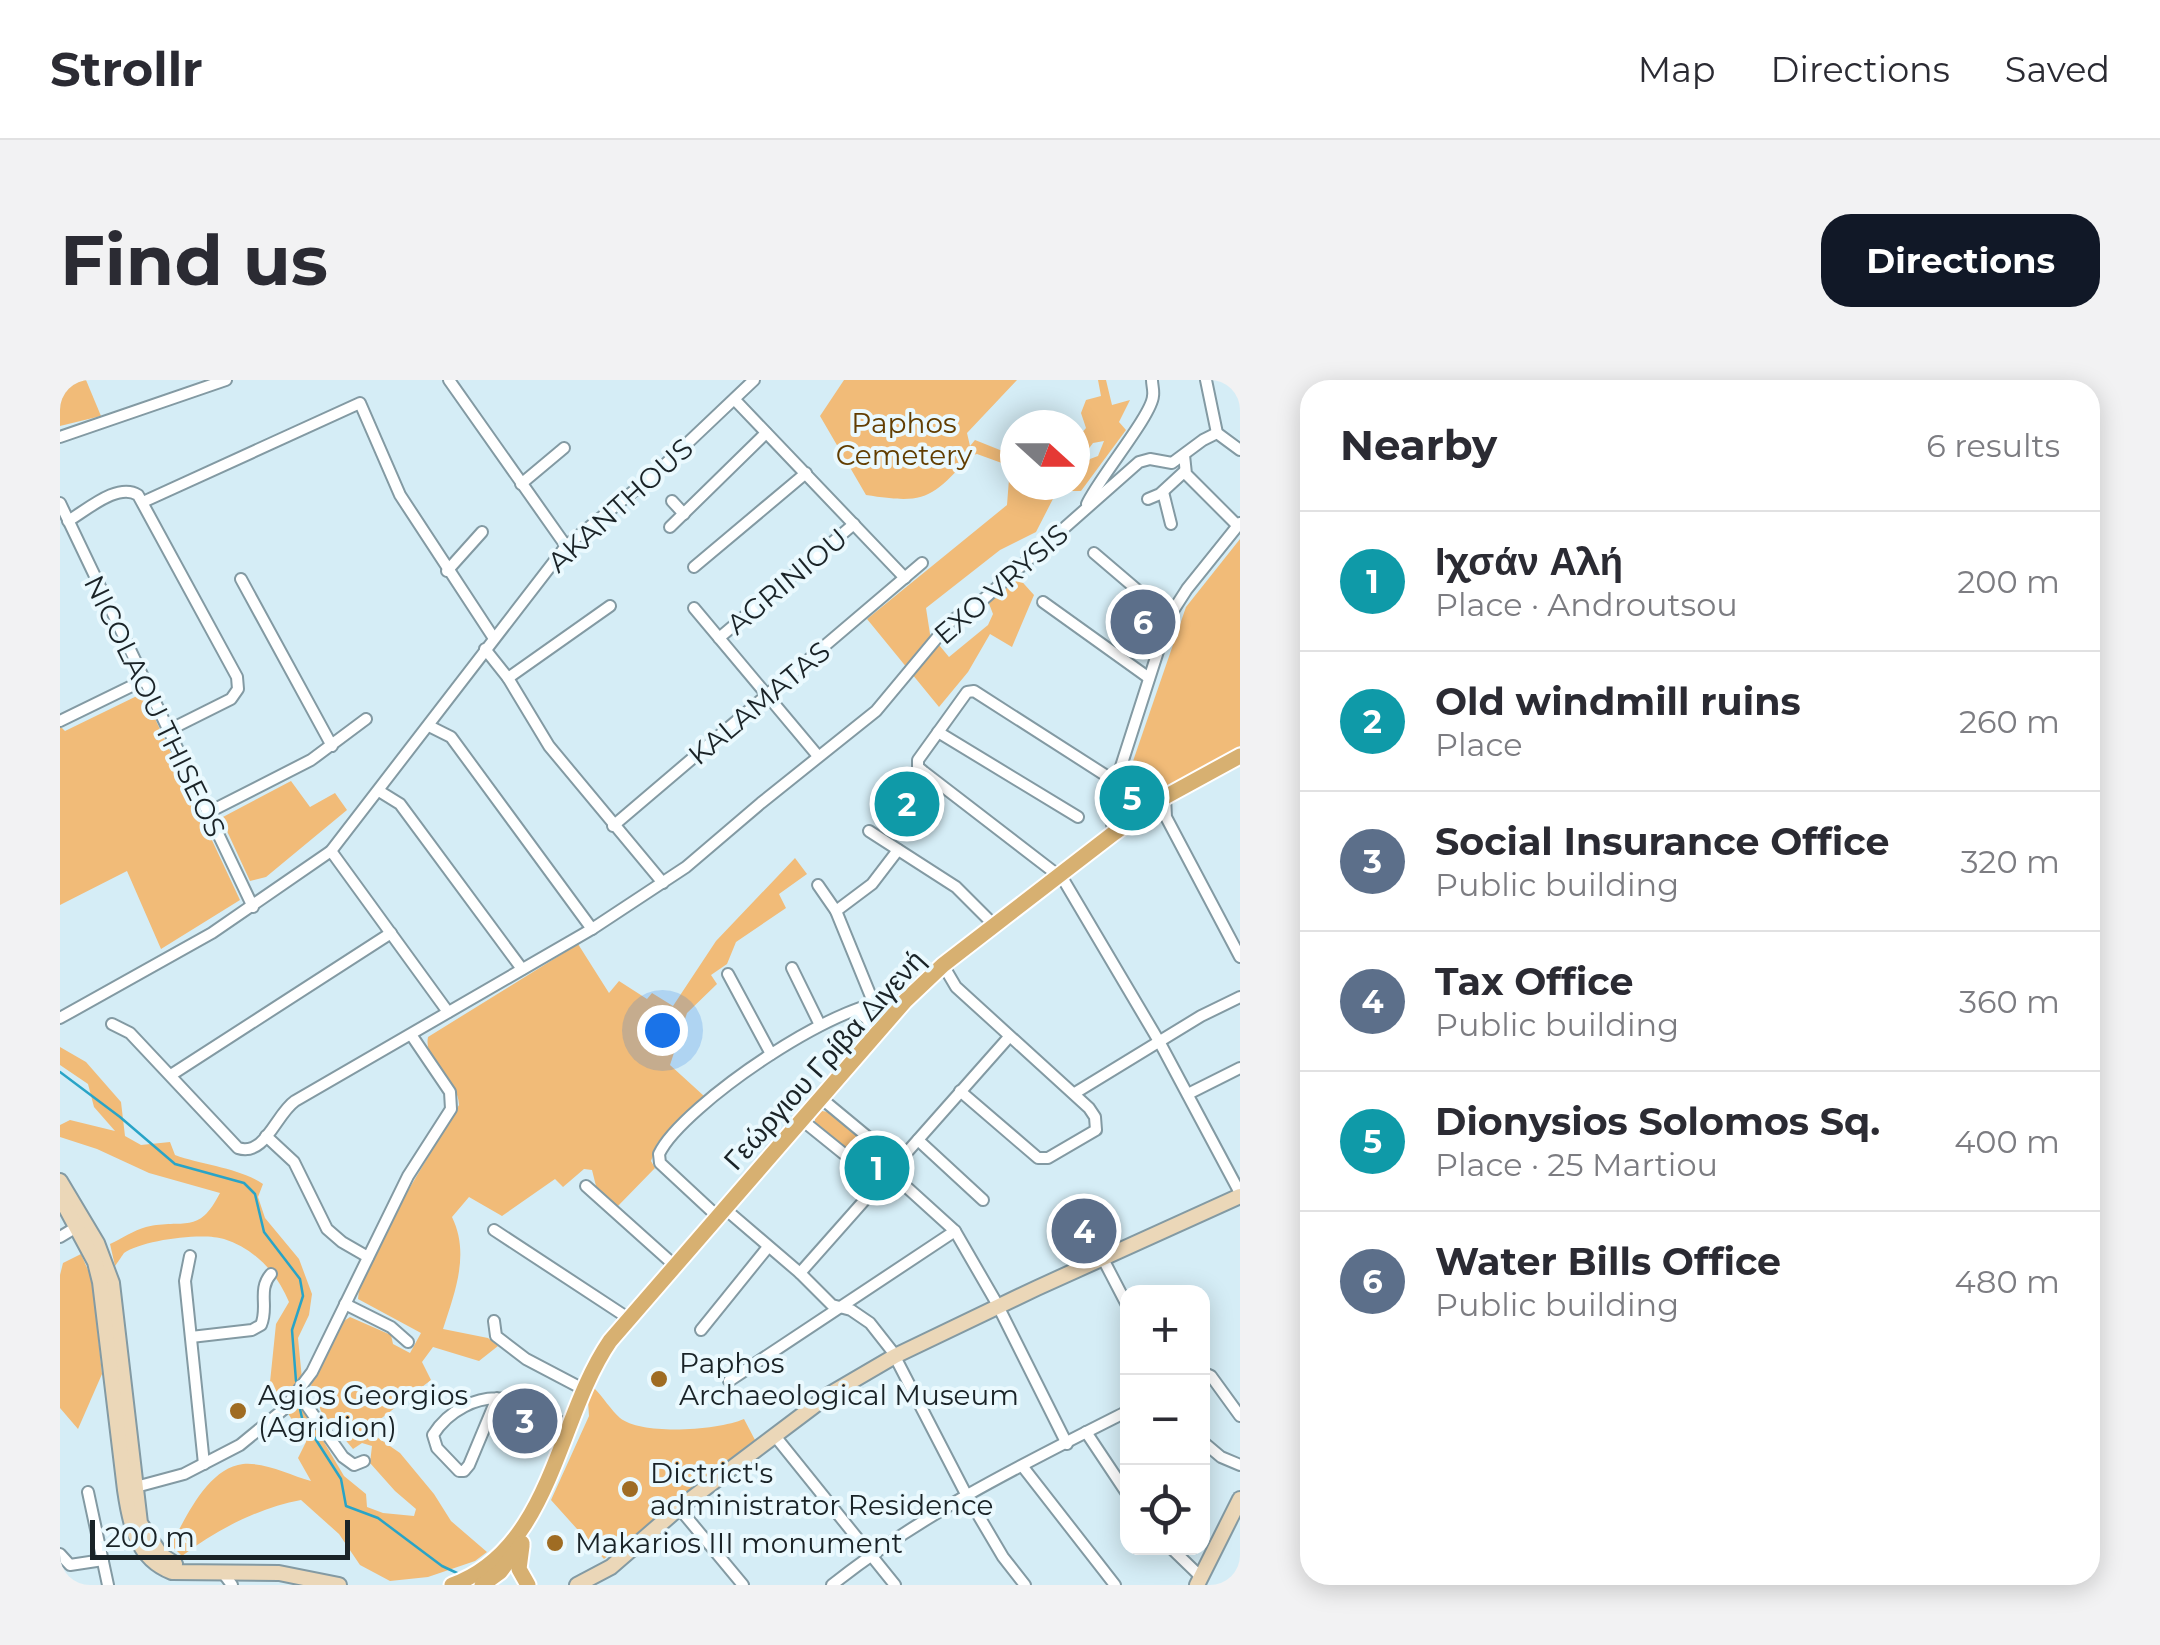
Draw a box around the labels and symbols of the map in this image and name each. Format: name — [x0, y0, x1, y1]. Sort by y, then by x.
park label: Paphos Cemetery — [836, 406, 973, 472]
north arrow — [1000, 410, 1090, 500]
street label: AKANTHOUS — [540, 431, 700, 579]
street label: EXO VRYSIS — [927, 517, 1075, 651]
street label: AGRINIOU — [720, 521, 854, 641]
street label: NICOLAOU THISEOS — [77, 570, 233, 842]
pin: 6 — [1110, 584, 1176, 660]
street label: KALAMATAS — [681, 634, 837, 772]
pin: 5 — [1100, 760, 1164, 836]
pin: 2 — [874, 766, 940, 842]
street label: Γεώργιου Γρίβα Διγενή — [716, 943, 932, 1177]
your location — [637, 1005, 688, 1056]
pin: 1 — [844, 1130, 910, 1206]
pin: 4 — [1052, 1194, 1116, 1268]
place label: Paphos Archaeological Museum — [679, 1346, 1019, 1412]
marker: Paphos Archaeological Museum — [648, 1368, 670, 1390]
place label: Agios Georgios (Agridion) — [258, 1378, 468, 1444]
pin: 3 — [492, 1384, 558, 1458]
marker: Agios Georgios (Agridion) — [227, 1400, 249, 1422]
place label: Dictrict's administrator Residence — [650, 1456, 993, 1522]
marker: Dictrict's administrator Residence — [619, 1478, 641, 1500]
scale bar — [90, 1515, 350, 1560]
place label: Makarios III monument — [575, 1526, 903, 1560]
marker: Makarios III monument — [544, 1532, 566, 1554]

